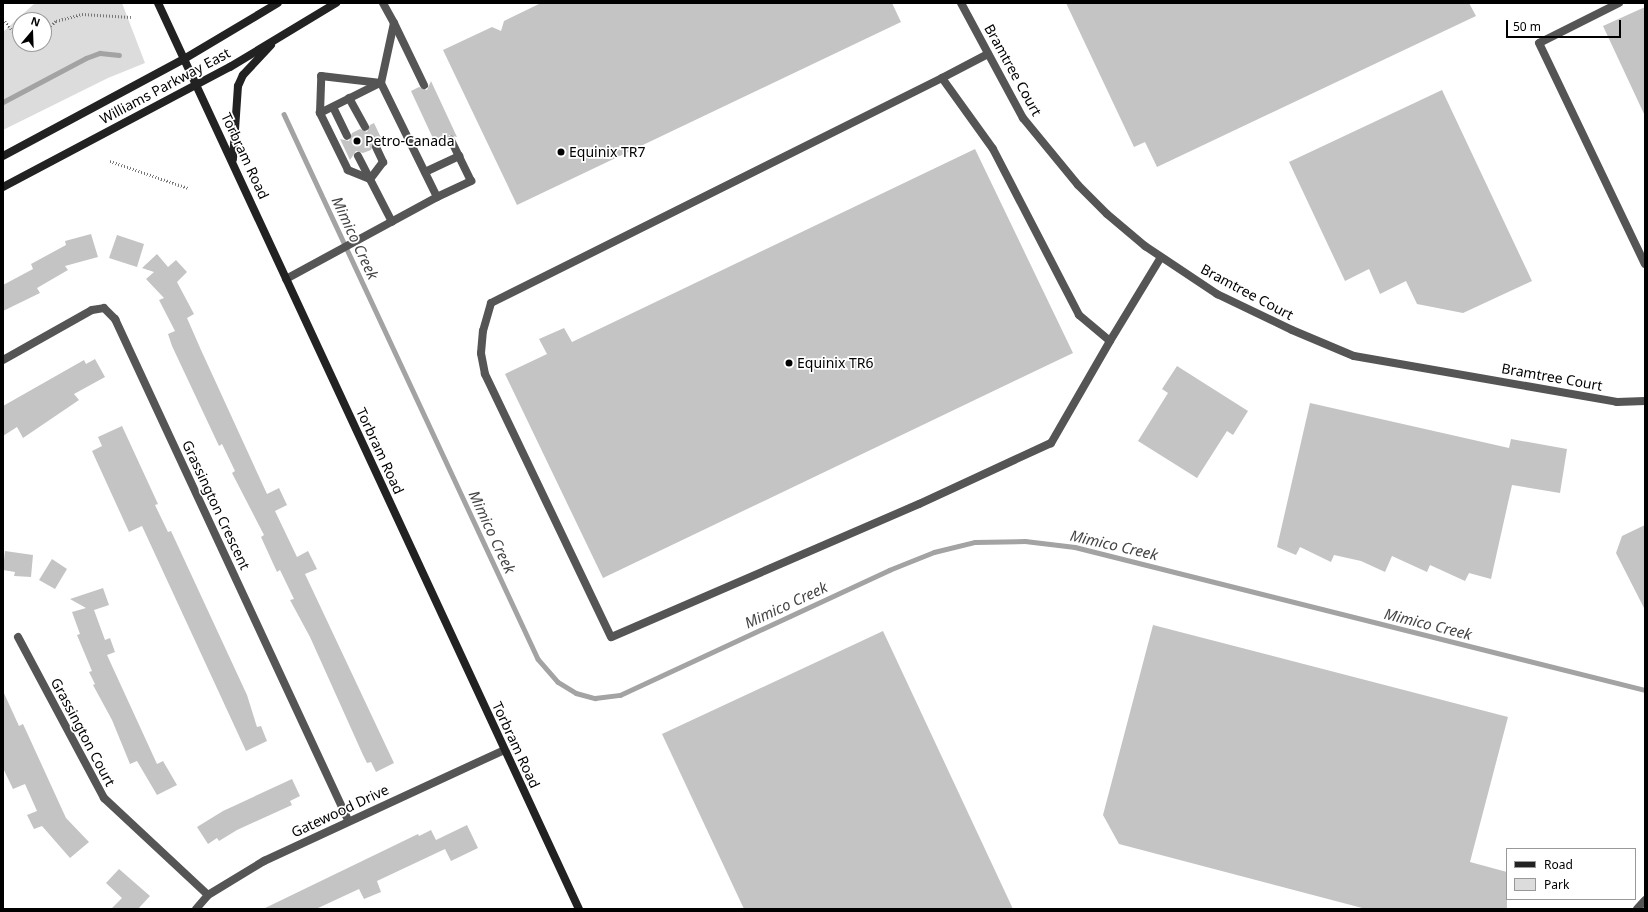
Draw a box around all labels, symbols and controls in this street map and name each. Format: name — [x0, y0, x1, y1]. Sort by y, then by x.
north arrow — [12, 12, 52, 52]
scale bar — [1508, 12, 1623, 38]
text: N — [29, 13, 42, 30]
text: 50 m — [1513, 18, 1541, 35]
street label: Bramtree Court — [981, 21, 1045, 119]
street label: Williams Parkway East — [97, 44, 233, 128]
street label: Torbram Road — [218, 110, 272, 202]
place label: Petro-Canada — [365, 133, 455, 149]
marker: Petro-Canada — [352, 136, 362, 146]
place label: Equinix TR7 — [569, 144, 645, 160]
marker: Equinix TR7 — [556, 147, 566, 157]
water label: Mimico Creek — [328, 194, 382, 282]
street label: Bramtree Court — [1198, 261, 1296, 323]
place label: Equinix TR6 — [797, 355, 873, 371]
marker: Equinix TR6 — [784, 358, 794, 368]
street label: Bramtree Court — [1500, 360, 1604, 394]
street label: Torbram Road — [353, 405, 407, 497]
street label: Grassington Crescent — [179, 438, 253, 572]
water label: Mimico Creek — [465, 488, 519, 576]
water label: Mimico Creek — [1068, 526, 1160, 564]
water label: Mimico Creek — [742, 578, 830, 632]
water label: Mimico Creek — [1382, 604, 1474, 644]
street label: Grassington Court — [47, 675, 119, 789]
street label: Torbram Road — [489, 699, 543, 791]
street label: Gatewood Drive — [289, 781, 391, 841]
legend — [1506, 848, 1636, 900]
text: Road — [1544, 856, 1573, 873]
text: Park — [1544, 876, 1569, 893]

